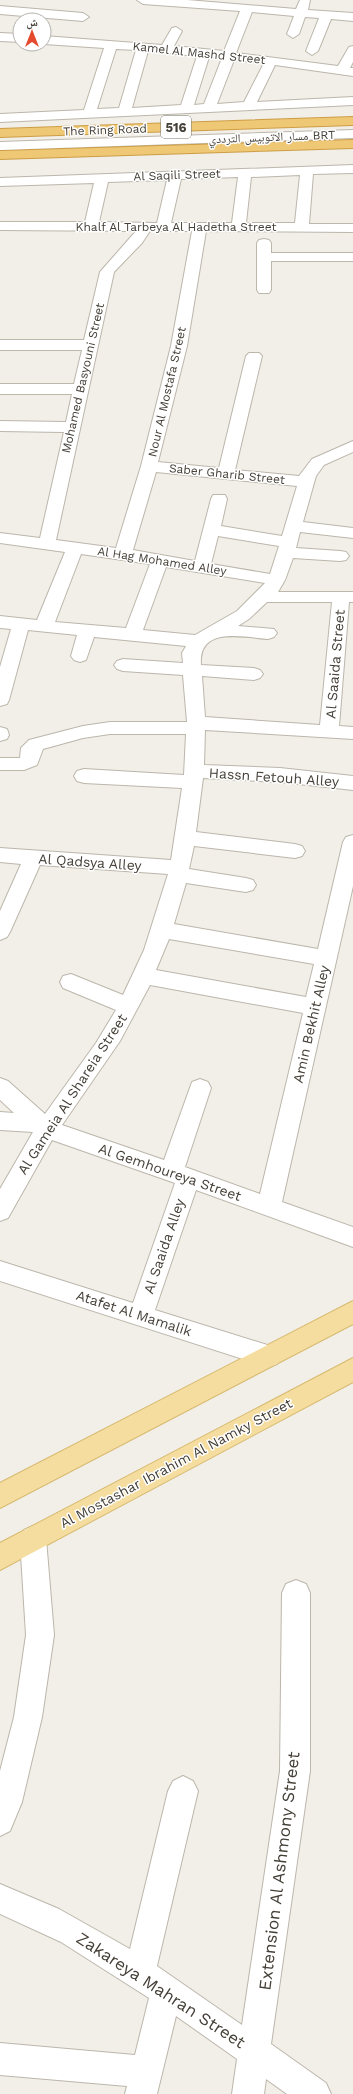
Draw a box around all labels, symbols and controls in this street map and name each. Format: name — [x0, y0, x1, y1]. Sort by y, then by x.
north arrow — [12, 12, 52, 52]
text: ش — [26, 16, 38, 30]
street label: Kamel Al Mashd Street — [132, 39, 266, 67]
road number: 516 — [161, 116, 191, 138]
street label: The Ring Road — [63, 122, 147, 138]
street label: مسار الاتوبيس الترددي BRT — [208, 128, 336, 149]
street label: Al Saqili Street — [133, 166, 221, 184]
street label: Khalf Al Tarbeya Al Hadetha Street — [76, 220, 276, 234]
street label: Mohamed Basyouni Street — [59, 302, 107, 454]
street label: Nour Al Mostafa Street — [145, 325, 189, 459]
street label: Saber Gharib Street — [168, 461, 286, 487]
street label: Al Hag Mohamed Alley — [96, 544, 228, 578]
street label: Al Saaida Street — [322, 609, 348, 719]
street label: Hassn Fetouh Alley — [208, 764, 340, 790]
street label: Al Qadsya Alley — [38, 850, 143, 874]
street label: Amin Bekhit Alley — [290, 963, 332, 1084]
street label: Al Gameia Al Shareia Street — [14, 1011, 130, 1177]
street label: Al Gemhoureya Street — [97, 1140, 244, 1204]
street label: Al Saaida Alley — [140, 1196, 188, 1296]
street label: Atafet Al Mamalik — [74, 1287, 194, 1339]
street label: Al Mostashar Ibrahim Al Namky Street — [57, 1395, 295, 1531]
street label: Extension Al Ashmony Street — [254, 1751, 304, 1991]
street label: Zakareya Mahran Street — [73, 1928, 249, 2052]

